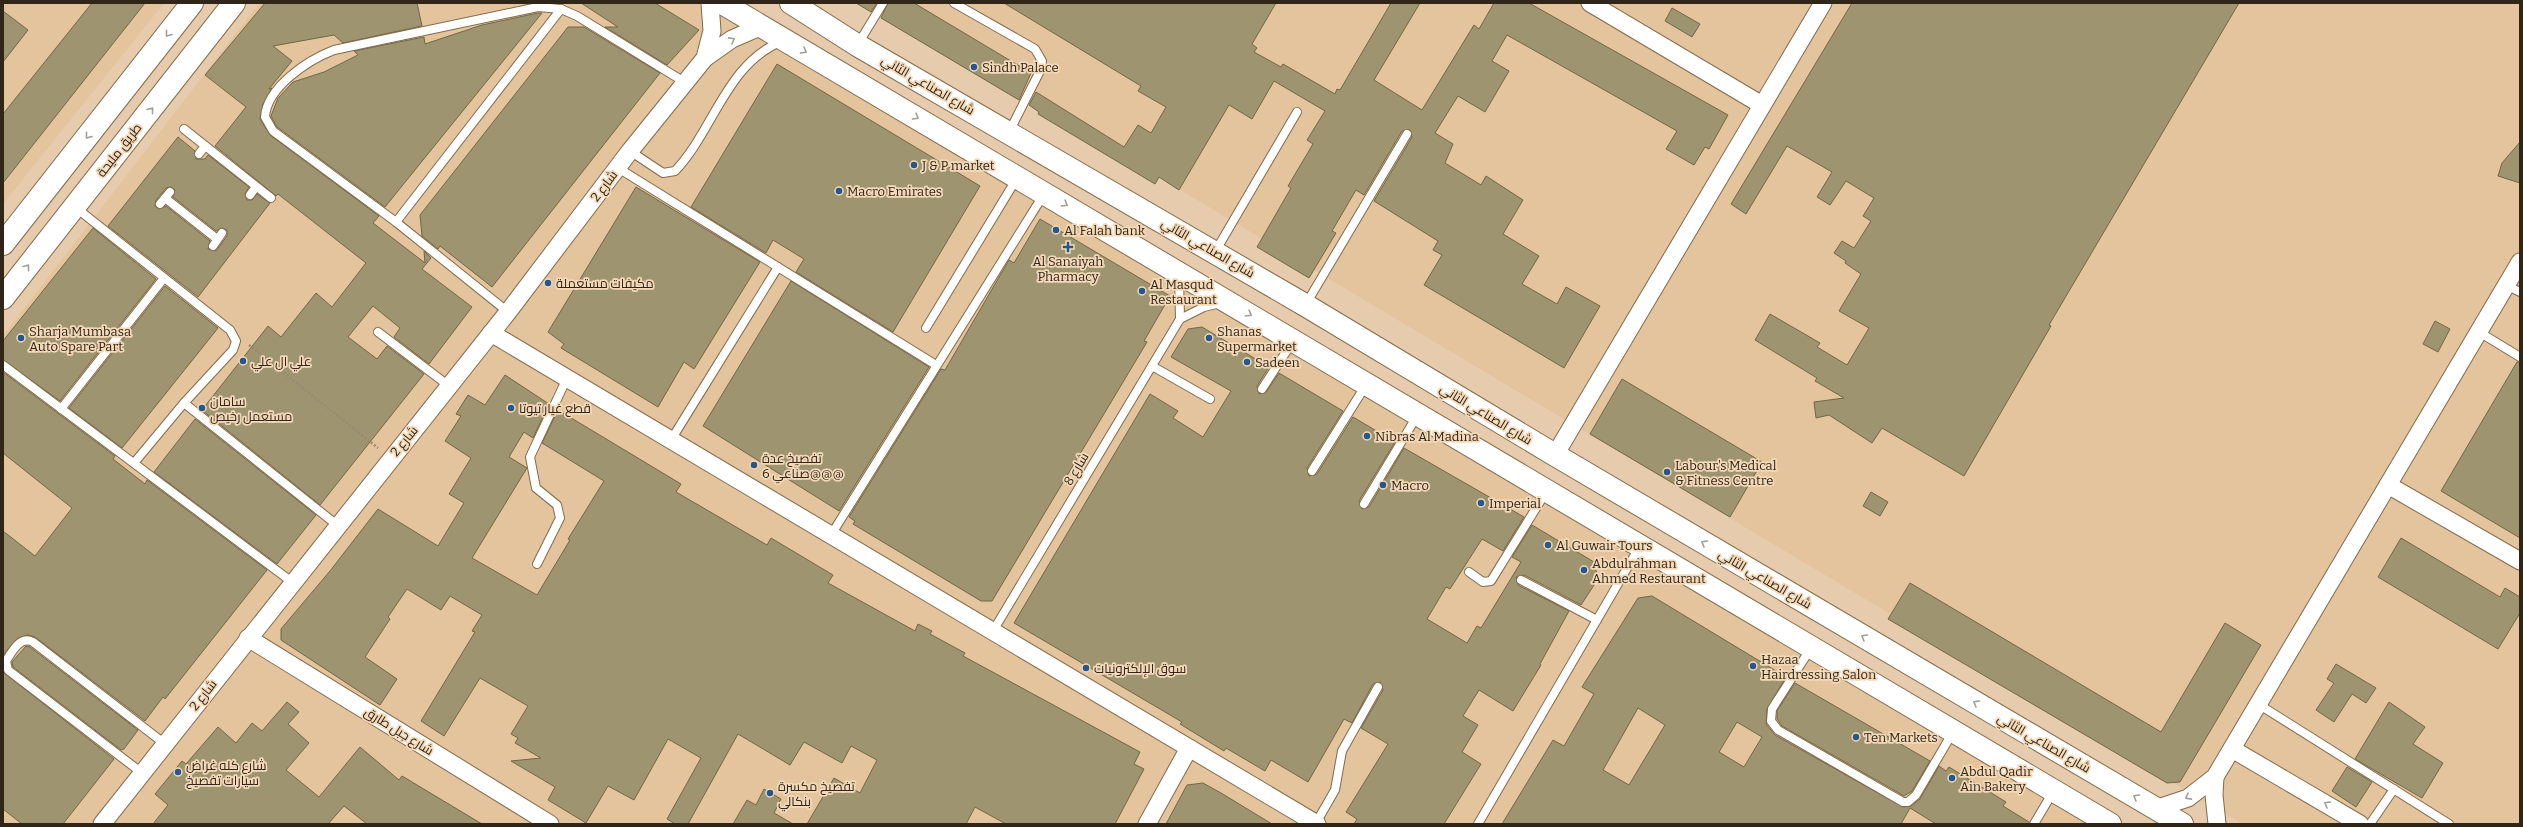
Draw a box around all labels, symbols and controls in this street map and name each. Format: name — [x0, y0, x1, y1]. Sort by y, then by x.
one-way arrow — [166, 29, 173, 36]
one-way arrow — [728, 37, 735, 44]
one-way arrow — [800, 47, 807, 54]
street label: شارع الصناعي الثاني — [877, 52, 977, 120]
place label: Sindh Palace — [982, 60, 1059, 75]
marker: Sindh Palace — [969, 62, 979, 72]
one-way arrow — [146, 107, 153, 114]
one-way arrow — [912, 112, 919, 120]
street label: طريق مليحة — [93, 120, 145, 180]
one-way arrow — [85, 131, 92, 138]
place label: J & P market — [921, 158, 995, 173]
marker: J & P market — [909, 160, 919, 170]
street label: شارع 2 — [588, 168, 621, 205]
place label: Macro Emirates — [847, 184, 942, 199]
marker: Macro Emirates — [834, 186, 844, 196]
one-way arrow — [1061, 200, 1068, 207]
street label: شارع الصناعي الثاني — [1157, 215, 1257, 283]
place label: Al Falah bank — [1064, 223, 1146, 238]
marker: Al Falah bank — [1051, 225, 1061, 235]
marker: Al Sanaiyah Pharmacy — [1063, 242, 1073, 252]
place label: Al Sanaiyah Pharmacy — [1033, 254, 1103, 284]
one-way arrow — [22, 265, 29, 272]
place label: مكيفات مستعملة — [556, 276, 654, 291]
place label: Al Masqud Restaurant — [1150, 277, 1217, 307]
marker: مكيفات مستعملة — [543, 278, 553, 288]
marker: Al Masqud Restaurant — [1137, 286, 1147, 296]
one-way arrow — [1245, 309, 1252, 316]
place label: Sharja Mumbasa Auto Spare Part — [29, 324, 131, 354]
place label: Shanas Supermarket — [1217, 324, 1297, 354]
marker: Sharja Mumbasa Auto Spare Part — [16, 333, 26, 343]
marker: Shanas Supermarket — [1204, 333, 1214, 343]
place label: علي ال علي — [251, 354, 311, 372]
place label: Sadeen — [1255, 355, 1301, 370]
marker: علي ال علي — [238, 356, 248, 366]
marker: Sadeen — [1242, 357, 1252, 367]
street label: شارع الصناعي الثاني — [1436, 381, 1535, 450]
place label: سامان مستعمل رخيص — [210, 394, 292, 424]
place label: قطع غيار تيوتا — [519, 401, 591, 417]
marker: سامان مستعمل رخيص — [197, 403, 207, 413]
marker: قطع غيار تيوتا — [506, 403, 516, 413]
street label: شارع 2 — [387, 423, 422, 460]
place label: Nibras Al Madina — [1375, 429, 1479, 444]
marker: Nibras Al Madina — [1362, 431, 1372, 441]
street label: شارع 8 — [1060, 450, 1092, 489]
place label: تفصيخ عدة صناعي 6@@@ — [762, 451, 844, 484]
place label: Labour's Medical & Fitness Centre — [1675, 458, 1777, 488]
marker: تفصيخ عدة صناعي 6@@@ — [749, 460, 759, 470]
marker: Labour's Medical & Fitness Centre — [1662, 467, 1672, 477]
place label: Macro — [1391, 478, 1429, 493]
marker: Macro — [1378, 480, 1388, 490]
place label: Imperial — [1489, 496, 1541, 511]
marker: Imperial — [1476, 498, 1486, 508]
place label: Al Guwair Tours — [1556, 538, 1652, 553]
marker: Al Guwair Tours — [1543, 540, 1553, 550]
one-way arrow — [1701, 540, 1708, 547]
street label: شارع الصناعي الثاني — [1714, 546, 1814, 614]
place label: Abdulrahman Ahmed Restaurant — [1592, 556, 1706, 586]
marker: Abdulrahman Ahmed Restaurant — [1579, 565, 1589, 575]
one-way arrow — [1861, 635, 1868, 642]
place label: Hazaa Hairdressing Salon — [1761, 652, 1877, 682]
place label: سوق الإلكترونيات — [1094, 661, 1186, 677]
marker: Hazaa Hairdressing Salon — [1748, 661, 1758, 671]
marker: سوق الإلكترونيات — [1081, 663, 1091, 673]
street label: شارع 2 — [186, 677, 220, 714]
one-way arrow — [1973, 701, 1980, 708]
street label: شارع جبل طارق — [361, 704, 436, 759]
street label: شارع الصناعي الثاني — [1993, 710, 2093, 778]
place label: Ten Markets — [1864, 730, 1938, 745]
marker: Ten Markets — [1851, 732, 1861, 742]
place label: شارع كله غراض سيارات تفصيخ — [186, 758, 267, 789]
place label: Abdul Qadir Ain Bakery — [1960, 764, 2033, 794]
marker: شارع كله غراض سيارات تفصيخ — [173, 767, 183, 777]
marker: Abdul Qadir Ain Bakery — [1947, 773, 1957, 783]
place label: تفصيخ مكسرة بنكالي — [778, 779, 855, 812]
marker: تفصيخ مكسرة بنكالي — [765, 788, 775, 798]
one-way arrow — [2185, 793, 2192, 800]
one-way arrow — [2133, 795, 2140, 802]
one-way arrow — [2324, 802, 2331, 809]

